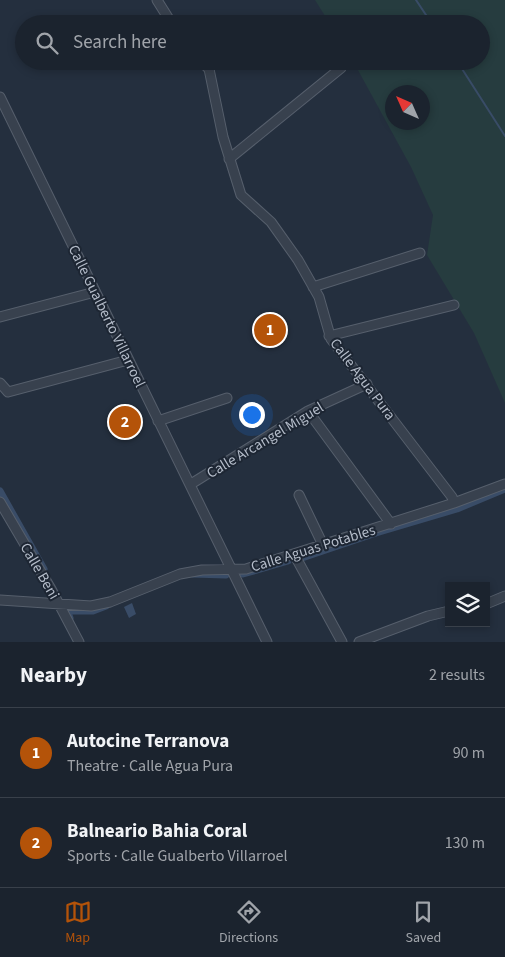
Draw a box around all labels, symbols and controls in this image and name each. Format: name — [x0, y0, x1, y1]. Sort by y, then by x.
search box — [15, 15, 490, 70]
icon: search — [33, 29, 61, 57]
text: Search here — [73, 29, 167, 56]
north arrow — [385, 85, 430, 130]
street label: Calle Gualberto Villarroel — [63, 241, 150, 391]
pin: 1 — [254, 311, 286, 349]
street label: Calle Agua Pura — [325, 334, 400, 425]
street label: Calle Arcangel Miguel — [203, 397, 328, 484]
your location — [239, 402, 265, 428]
pin: 2 — [109, 403, 141, 441]
street label: Calle Aguas Potables — [248, 520, 378, 577]
street label: Calle Beni — [15, 539, 64, 604]
map controls — [445, 582, 490, 627]
button: layers — [445, 582, 490, 627]
text: Nearby — [20, 660, 87, 690]
text: 2 results — [429, 664, 485, 686]
text: Autocine Terranova — [67, 728, 229, 755]
text: 1 — [32, 742, 40, 764]
text: 90 m — [453, 742, 485, 764]
text: Theatre · Calle Agua Pura — [67, 755, 233, 777]
text: Balneario Bahia Coral — [67, 818, 247, 845]
text: 2 — [32, 832, 40, 854]
text: 130 m — [445, 832, 485, 854]
text: Sports · Calle Gualberto Villarroel — [67, 845, 288, 867]
tab: Map — [64, 898, 92, 948]
tab: Directions — [219, 898, 278, 948]
tab: Saved — [406, 898, 441, 948]

